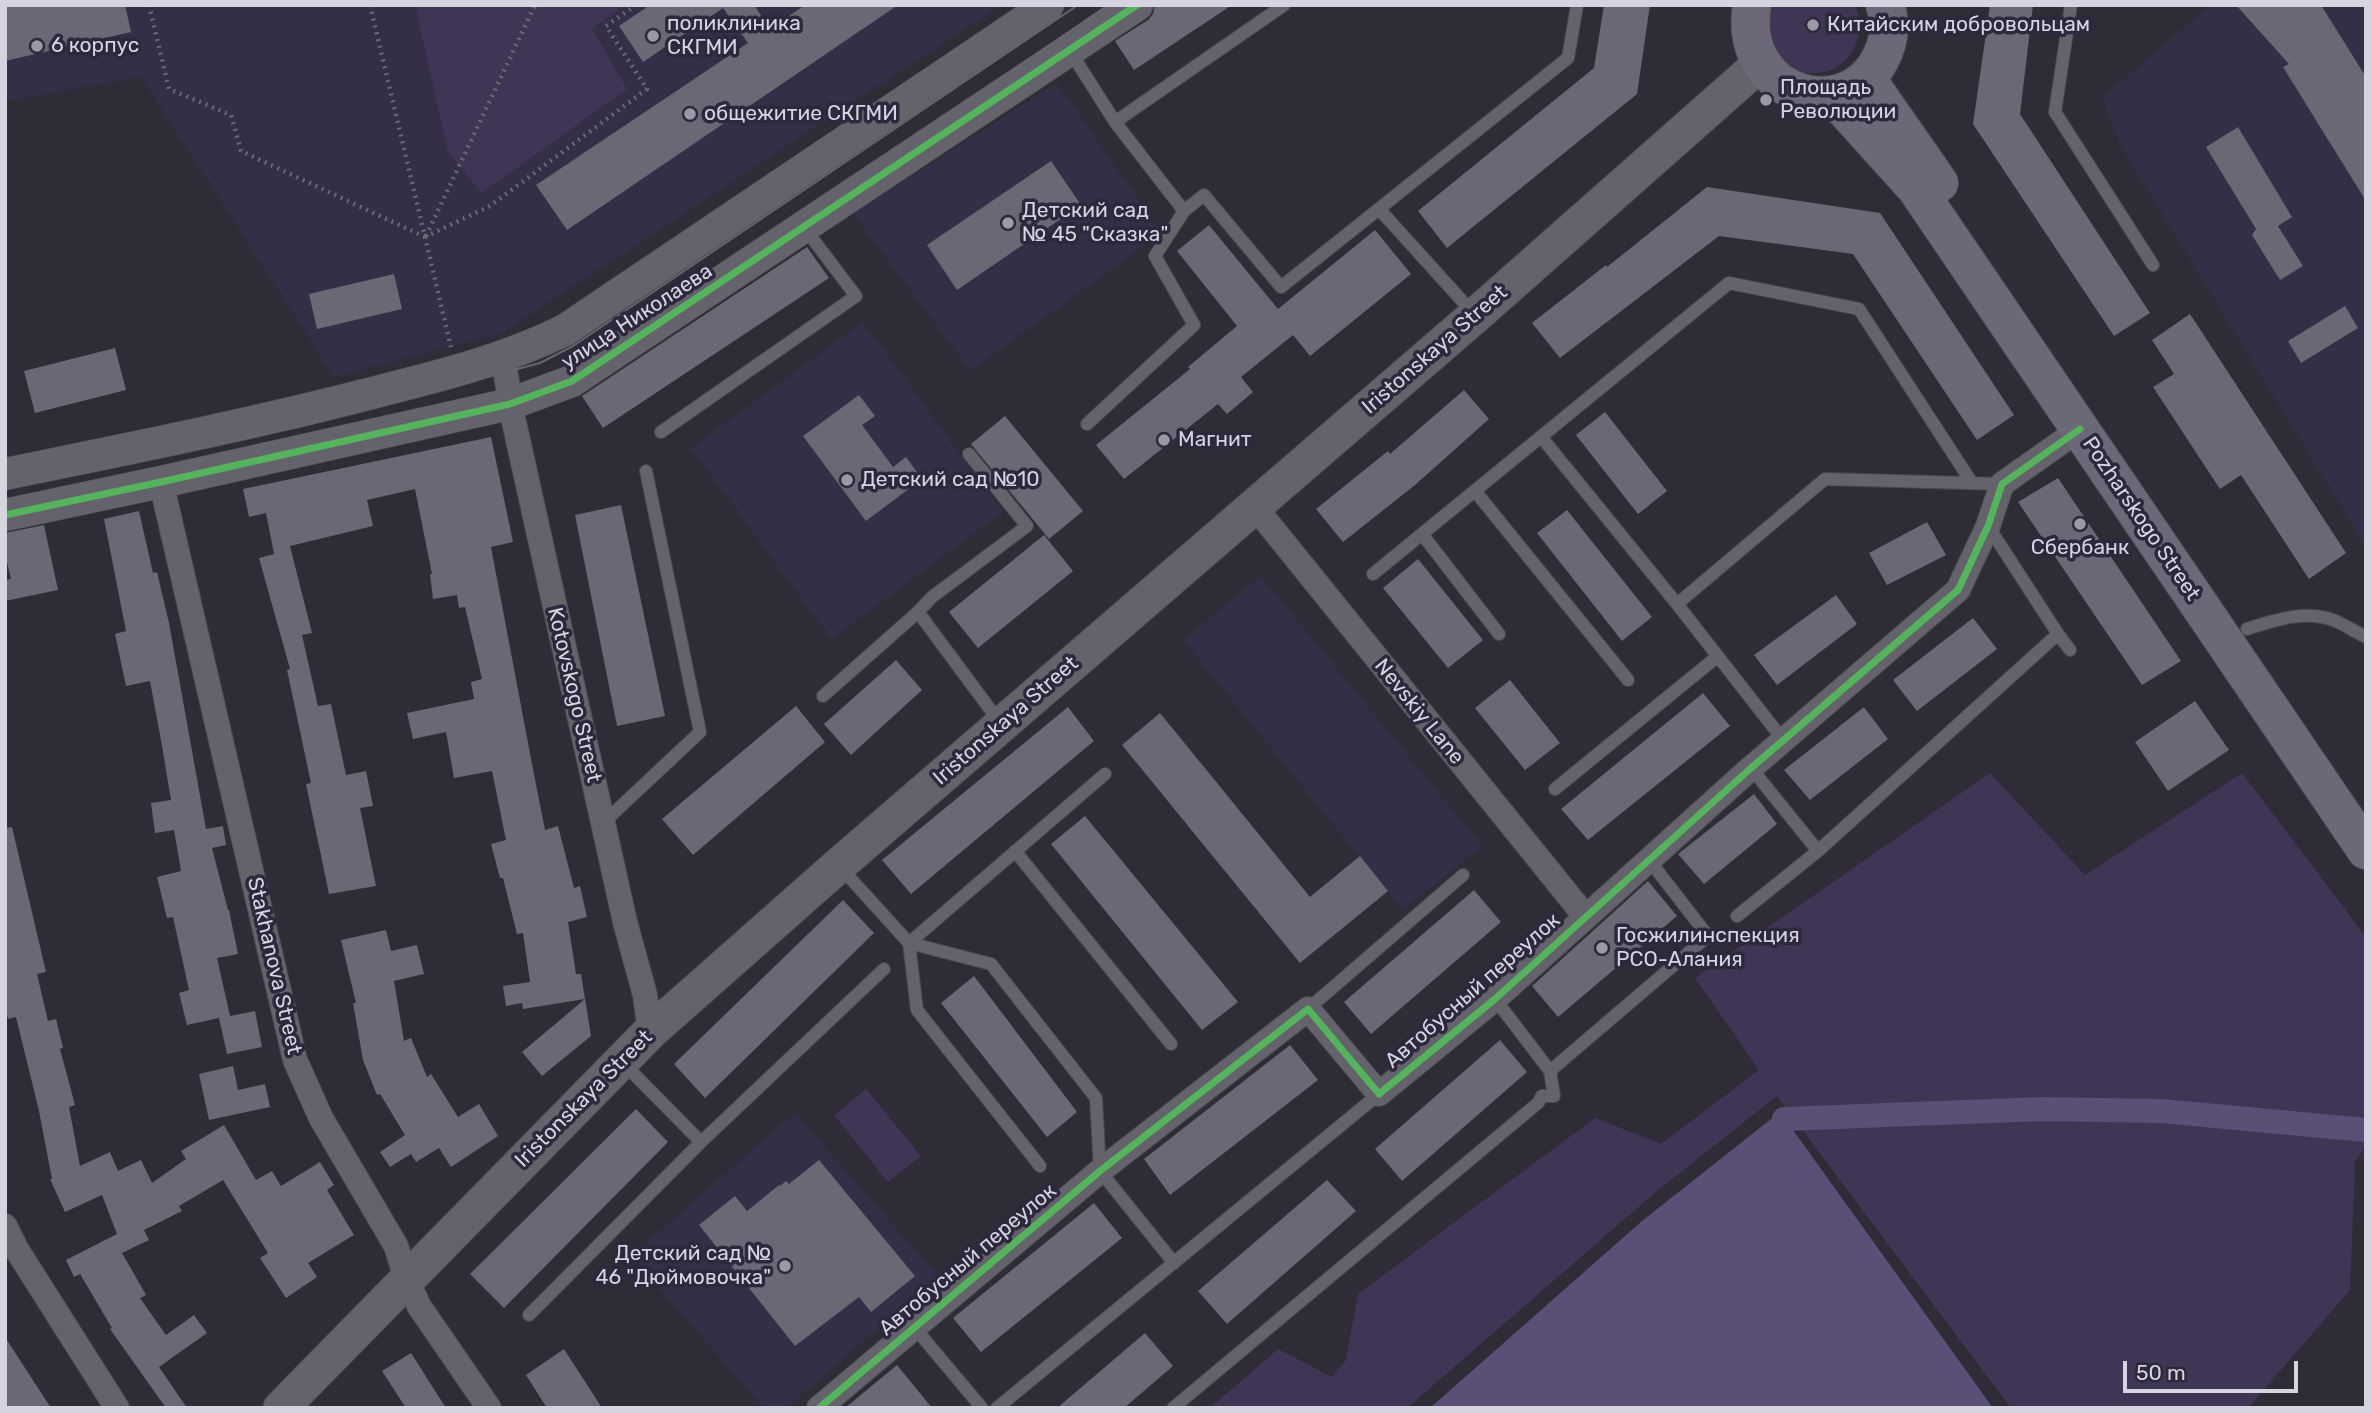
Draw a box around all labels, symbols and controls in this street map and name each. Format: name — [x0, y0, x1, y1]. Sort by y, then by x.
place label: поликлиника СКГМИ — [667, 11, 801, 61]
place label: Китайским добровольцам — [1827, 12, 2090, 38]
marker: Китайским добровольцам — [1805, 17, 1821, 33]
marker: поликлиника СКГМИ — [645, 28, 661, 44]
place label: 6 корпус — [51, 33, 139, 59]
marker: 6 корпус — [29, 38, 45, 54]
place label: Площадь Революции — [1780, 75, 1896, 125]
marker: Площадь Революции — [1758, 92, 1774, 108]
place label: общежитие СКГМИ — [704, 101, 898, 127]
marker: общежитие СКГМИ — [682, 106, 698, 122]
place label: Детский сад № 45 "Сказка" — [1022, 198, 1168, 248]
marker: Детский сад № 45 "Сказка" — [1000, 215, 1016, 231]
street label: улица Николаева — [557, 259, 717, 375]
street label: Iristonskaya Street — [1357, 280, 1513, 420]
place label: Магнит — [1178, 427, 1252, 453]
marker: Магнит — [1156, 432, 1172, 448]
street label: Pozharskogo Street — [2077, 432, 2205, 606]
place label: Детский сад №10 — [861, 467, 1039, 493]
marker: Детский сад №10 — [839, 472, 855, 488]
marker: Сбербанк — [2072, 516, 2088, 532]
place label: Сбербанк — [2031, 535, 2129, 561]
street label: Kotovskogo Street — [542, 605, 606, 785]
street label: Iristonskaya Street — [928, 651, 1084, 791]
street label: Nevskiy Lane — [1369, 654, 1469, 770]
street label: Stakhanova Street — [241, 875, 307, 1057]
street label: Автобусный переулок — [1380, 908, 1566, 1074]
place label: Госжилинспекция РСО-Алания — [1616, 923, 1800, 973]
marker: Госжилинспекция РСО-Алания — [1594, 940, 1610, 956]
street label: Iristonskaya Street — [510, 1025, 658, 1173]
street label: Автобусный переулок — [874, 1178, 1062, 1342]
place label: Детский сад № 46 "Дюймовочка" — [595, 1241, 771, 1291]
marker: Детский сад № 46 "Дюймовочка" — [777, 1258, 793, 1274]
scale bar — [2126, 1346, 2301, 1390]
text: 50 m — [2136, 1360, 2186, 1385]

